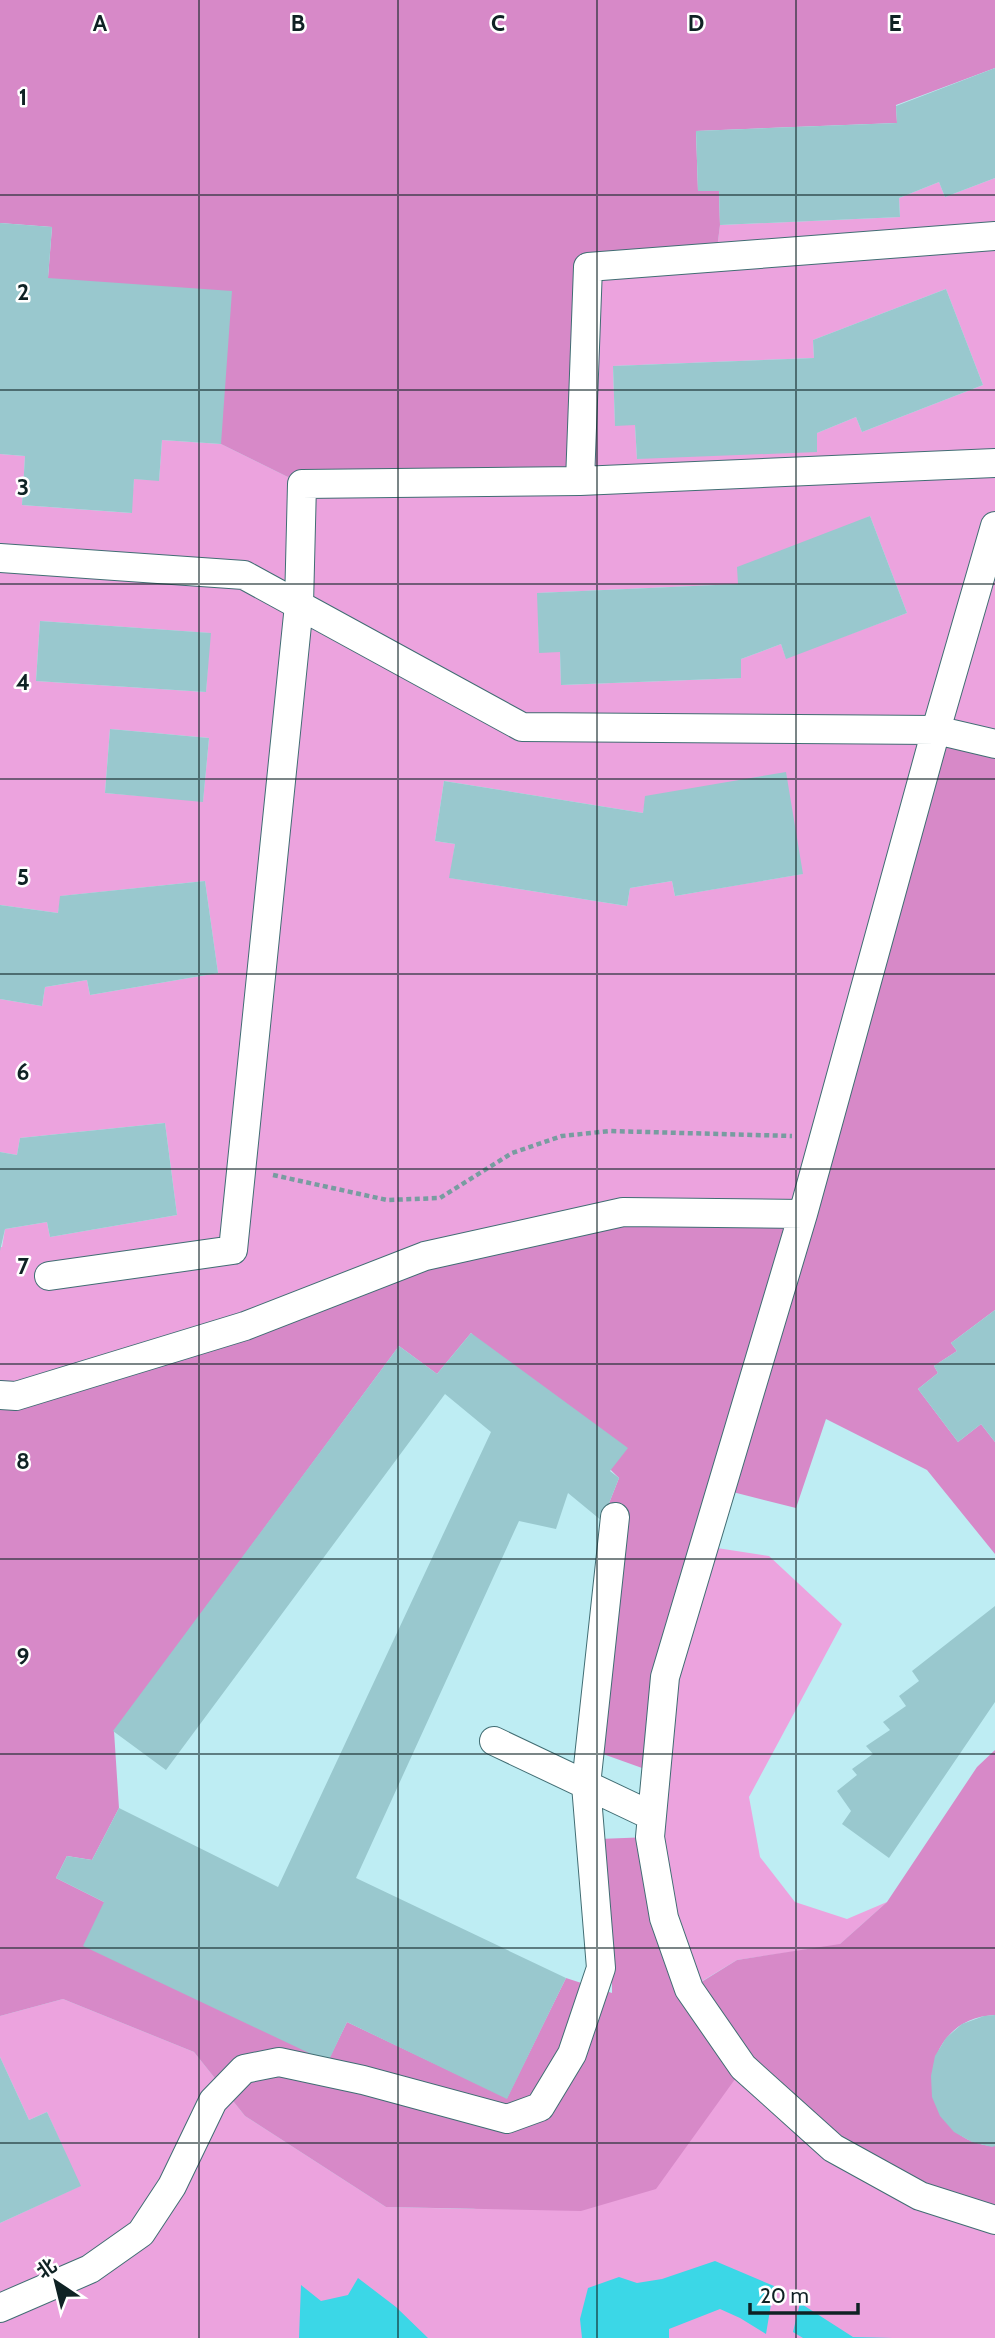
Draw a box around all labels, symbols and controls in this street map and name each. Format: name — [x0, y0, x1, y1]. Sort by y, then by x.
text: A — [93, 9, 108, 37]
text: B — [291, 9, 305, 37]
text: C — [491, 9, 505, 37]
text: D — [688, 9, 704, 37]
text: E — [888, 9, 902, 37]
text: 1 — [19, 83, 27, 111]
text: 2 — [17, 278, 29, 306]
text: 3 — [17, 473, 29, 501]
text: 4 — [16, 668, 30, 696]
text: 5 — [17, 863, 29, 891]
text: 6 — [17, 1058, 29, 1086]
text: 7 — [17, 1252, 29, 1280]
text: 8 — [16, 1447, 30, 1475]
text: 9 — [17, 1642, 29, 1670]
north arrow — [21, 2247, 91, 2317]
text: 北 — [32, 2254, 61, 2283]
scale bar — [750, 2272, 858, 2316]
text: 20 m — [760, 2283, 809, 2308]

